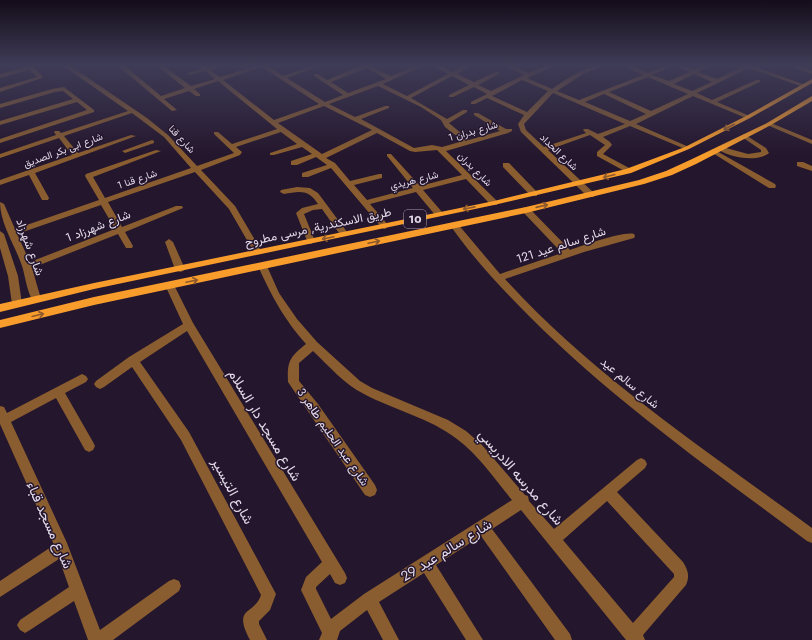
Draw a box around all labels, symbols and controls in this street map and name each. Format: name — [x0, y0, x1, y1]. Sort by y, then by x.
street label: شارع بدران 1 — [447, 117, 500, 145]
street label: شارع قنا — [165, 122, 199, 157]
one-way arrow — [723, 124, 735, 131]
street label: شارع ابى بكر الصديق — [21, 129, 105, 171]
street label: شارع الحداد — [536, 130, 582, 174]
street label: شارع بدران — [454, 148, 496, 190]
street label: شارع قنا 1 — [115, 165, 159, 193]
street label: شارع هريدي — [388, 167, 440, 194]
one-way arrow — [602, 172, 615, 180]
one-way arrow — [535, 202, 548, 209]
street label: طريق الاسكندرية, مرسى مطروح — [243, 203, 393, 251]
street label: شارع شهرزاد 1 — [63, 205, 133, 247]
one-way arrow — [462, 205, 475, 213]
road number: 10 — [404, 210, 426, 228]
street label: شارع شهرزاد — [11, 216, 49, 278]
street label: شارع سالم عيد 121 — [514, 222, 608, 268]
one-way arrow — [321, 234, 334, 242]
one-way arrow — [367, 238, 380, 246]
one-way arrow — [185, 276, 198, 284]
one-way arrow — [31, 310, 44, 318]
street label: شارع سالم عيد — [597, 353, 663, 413]
street label: شارع مسجد دار السلام — [223, 365, 306, 485]
street label: شارع عبد الحليم طاهر 3 — [292, 384, 374, 490]
street label: شارع مدرسه الادريسي — [472, 425, 568, 531]
street label: شارع التيسير — [206, 453, 259, 528]
street label: شارع مسجد قباء — [21, 478, 78, 572]
street label: شارع سالم عيد 29 — [397, 514, 496, 587]

